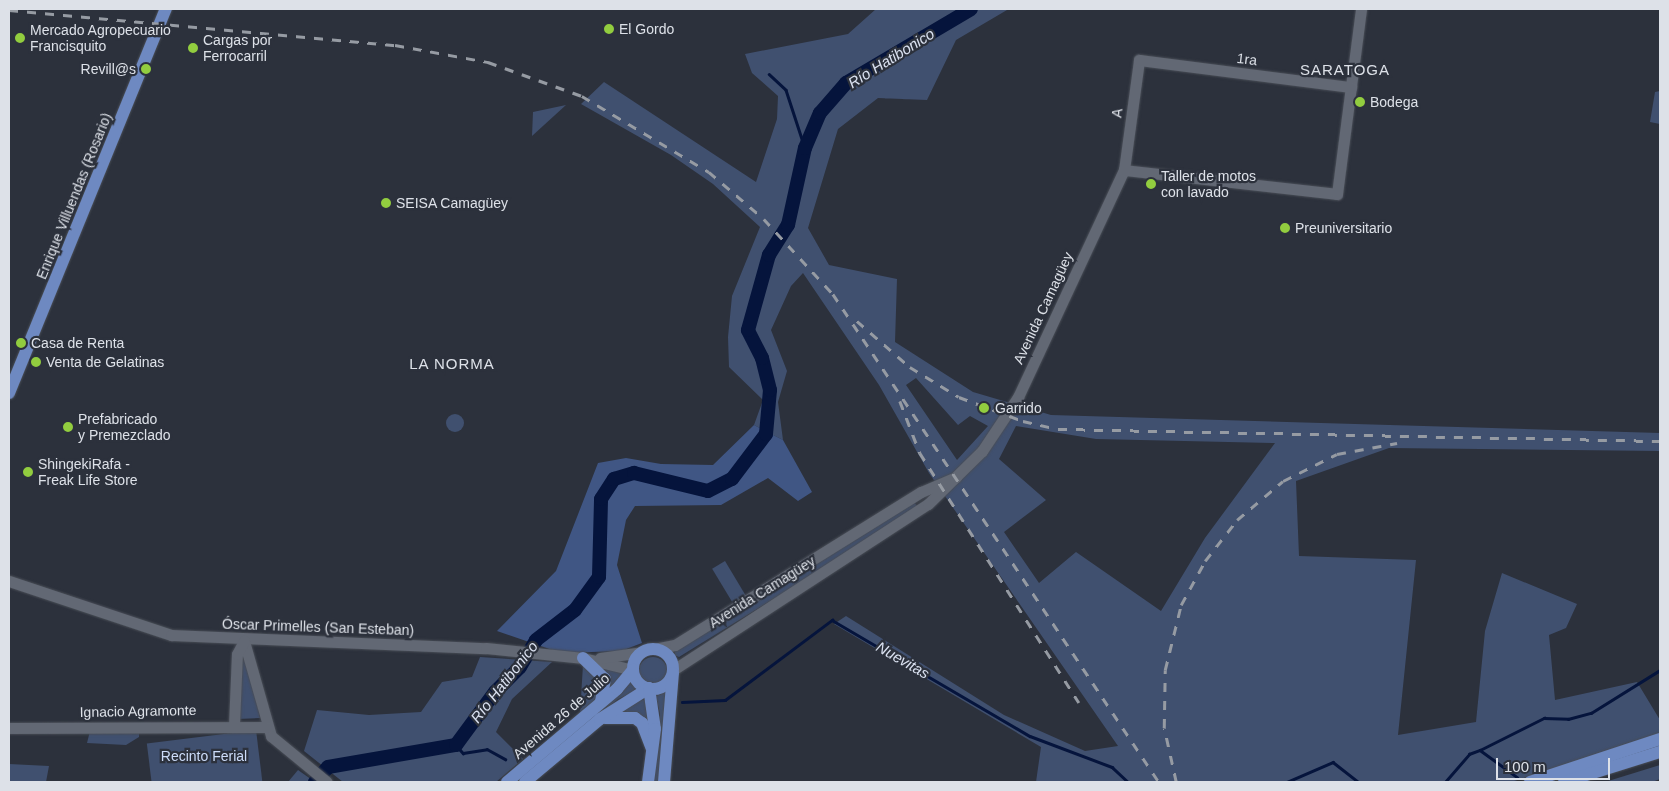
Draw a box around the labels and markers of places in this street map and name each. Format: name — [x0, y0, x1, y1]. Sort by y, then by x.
place label: El Gordo — [619, 21, 674, 37]
place label: Mercado Agropecuario Francisquito — [30, 22, 172, 54]
marker: El Gordo — [603, 23, 615, 35]
marker: Mercado Agropecuario Francisquito — [14, 32, 26, 44]
place label: Cargas por Ferrocarril — [203, 32, 272, 64]
marker: Cargas por Ferrocarril — [187, 42, 199, 54]
place label: Revill@s — [81, 61, 136, 77]
marker: Revill@s — [140, 63, 152, 75]
place label: Bodega — [1370, 94, 1418, 110]
marker: Bodega — [1354, 96, 1366, 108]
place label: Taller de motos con lavado — [1161, 168, 1256, 200]
marker: Taller de motos con lavado — [1145, 178, 1157, 190]
place label: SEISA Camagüey — [396, 195, 509, 211]
marker: SEISA Camagüey — [380, 197, 392, 209]
place label: Preuniversitario — [1295, 220, 1392, 236]
marker: Preuniversitario — [1279, 222, 1291, 234]
place label: Casa de Renta — [31, 335, 124, 351]
marker: Casa de Renta — [15, 337, 27, 349]
place label: Venta de Gelatinas — [46, 354, 164, 370]
marker: Venta de Gelatinas — [30, 356, 42, 368]
place label: Garrido — [995, 400, 1042, 416]
marker: Garrido — [977, 401, 991, 415]
place label: Prefabricado y Premezclado — [78, 411, 171, 444]
marker: Prefabricado y Premezclado — [62, 421, 74, 433]
place label: ShingekiRafa - Freak Life Store — [38, 456, 138, 488]
marker: ShingekiRafa - Freak Life Store — [22, 466, 34, 478]

